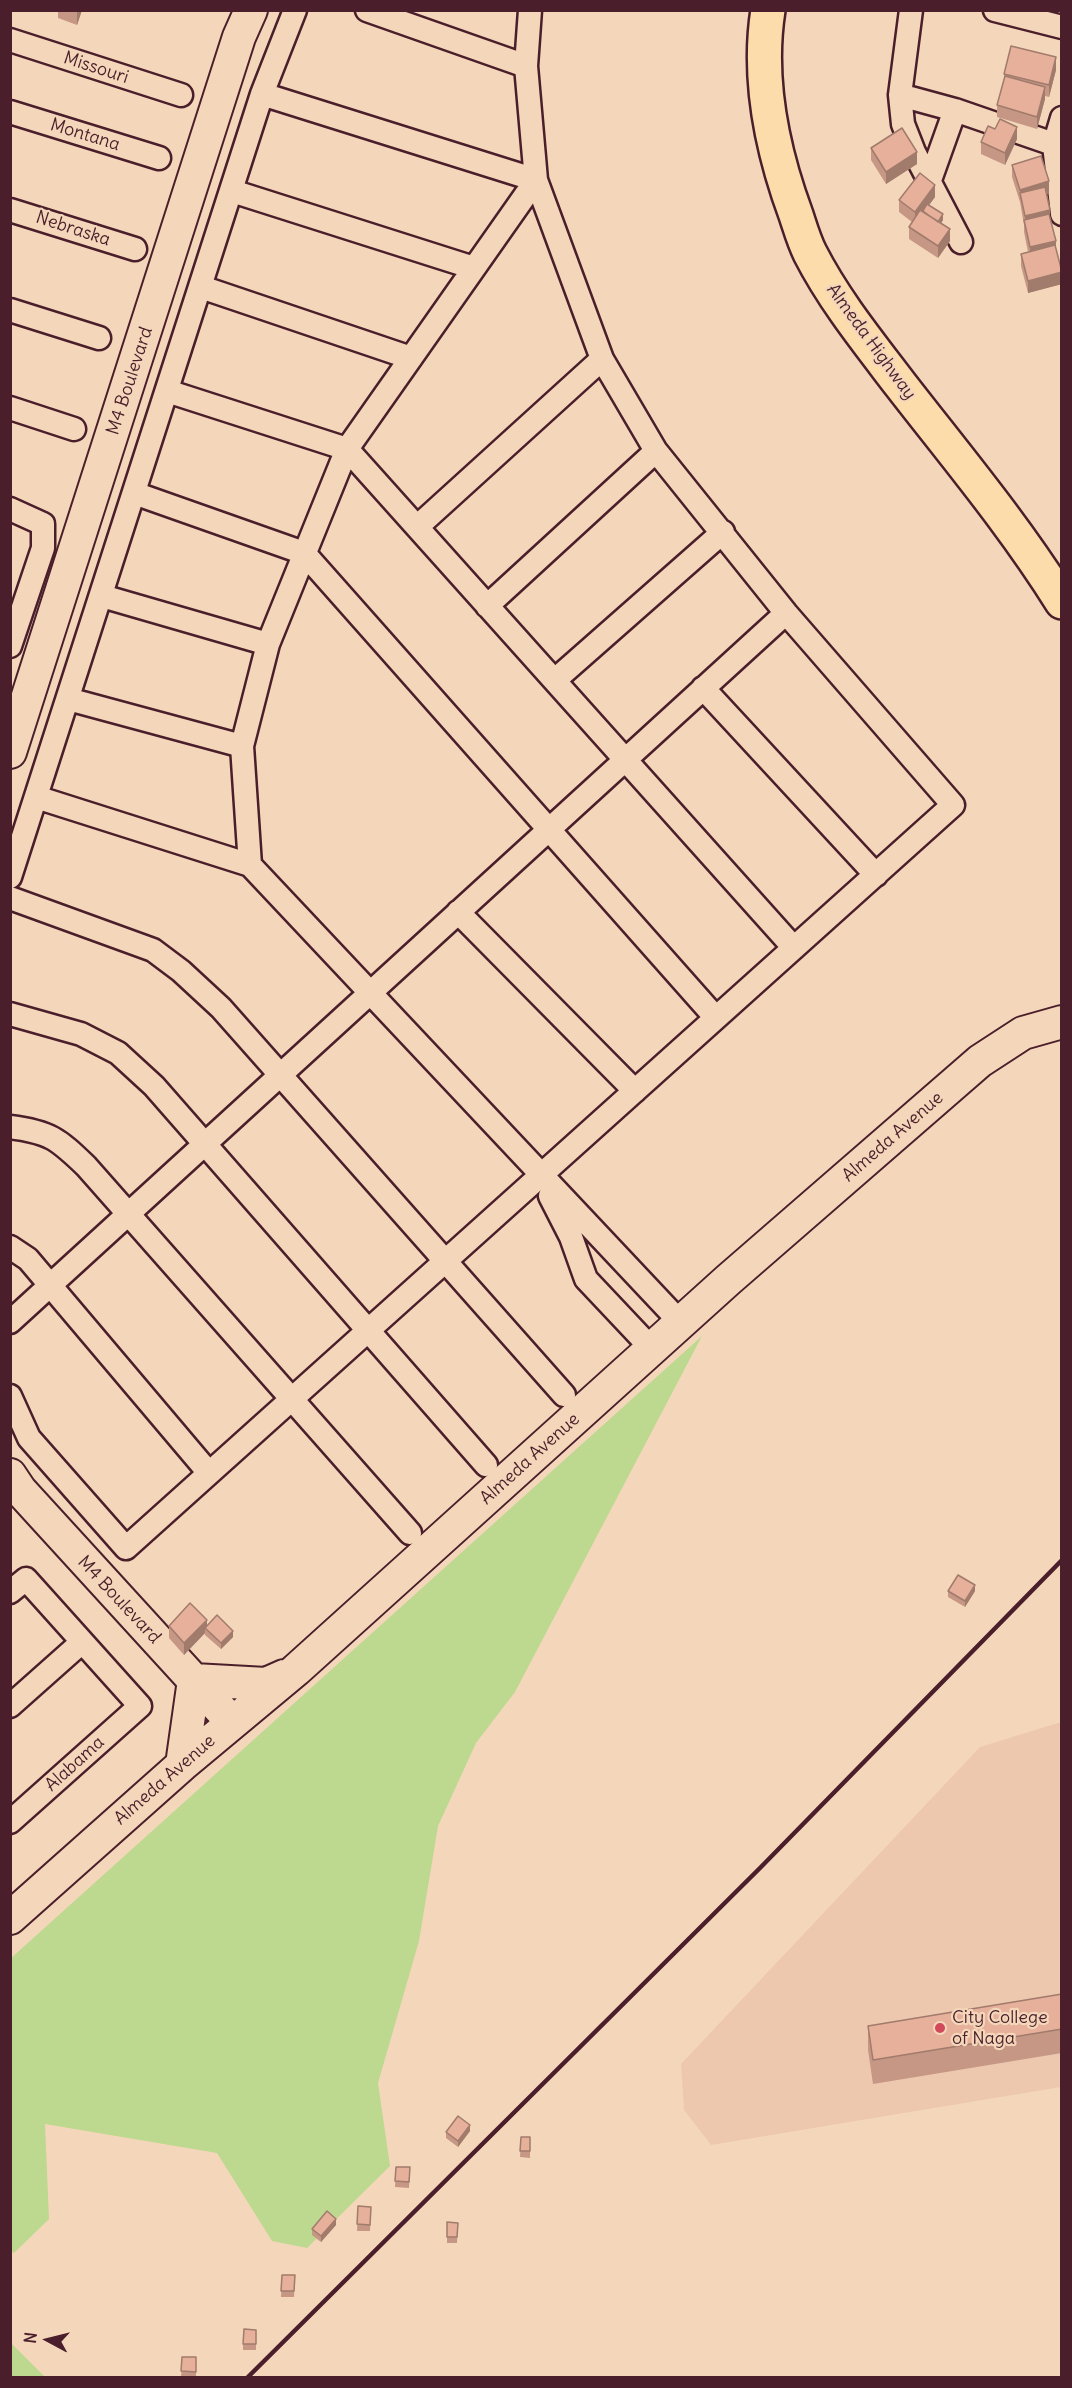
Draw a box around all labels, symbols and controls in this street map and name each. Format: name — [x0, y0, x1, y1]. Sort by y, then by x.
street label: Missouri — [61, 47, 131, 89]
street label: Montana — [47, 114, 123, 156]
street label: Nebraska — [33, 207, 113, 251]
street label: Almeda Highway — [822, 280, 920, 404]
street label: M4 Boulevard — [102, 324, 158, 438]
street label: Almeda Avenue — [838, 1087, 948, 1187]
street label: Almeda Avenue — [476, 1409, 584, 1509]
street label: M4 Boulevard — [73, 1552, 165, 1648]
street label: Almeda Avenue — [110, 1730, 220, 1830]
street label: Alabama — [41, 1732, 109, 1796]
place label: City College of Naga — [952, 2007, 1048, 2050]
marker: City College of Naga — [933, 2021, 947, 2035]
north arrow — [18, 2310, 78, 2370]
text: N — [20, 2331, 41, 2345]

